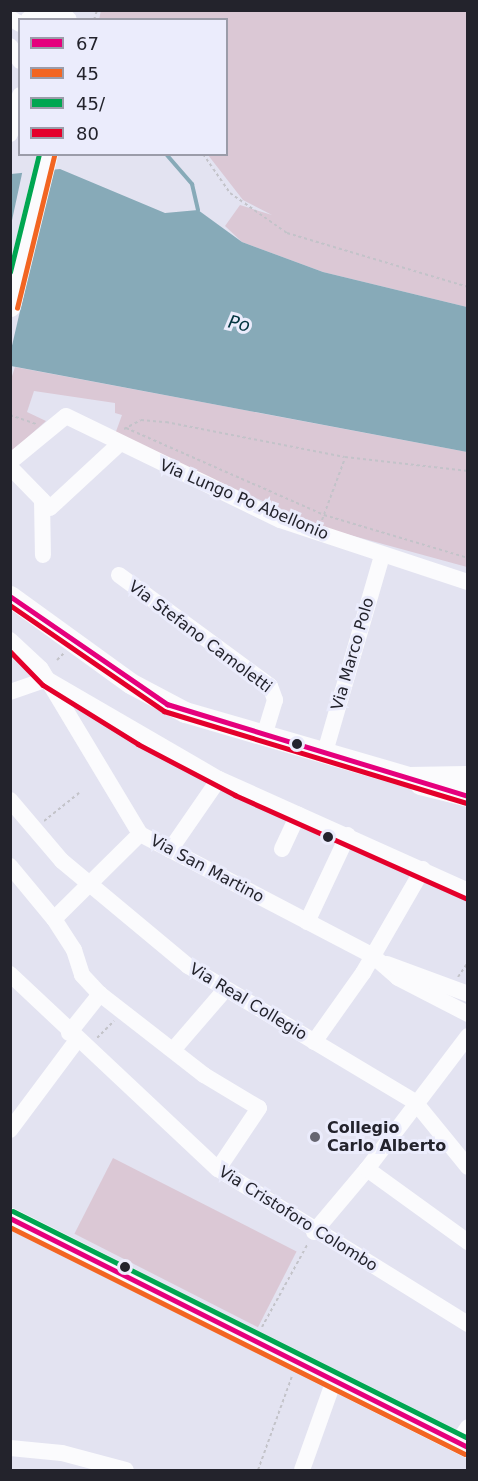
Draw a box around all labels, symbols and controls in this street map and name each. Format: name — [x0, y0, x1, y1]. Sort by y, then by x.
legend — [18, 18, 228, 156]
text: 67 — [76, 33, 99, 54]
text: 45 — [76, 63, 99, 84]
text: 45/ — [76, 93, 105, 114]
text: 80 — [76, 123, 99, 144]
water label: Po — [226, 311, 252, 337]
street label: Via Lungo Po Abellonio — [157, 456, 331, 544]
street label: Via Stefano Camoletti — [125, 577, 275, 697]
street label: Via Marco Polo — [328, 595, 378, 713]
unlabelled marker — [291, 738, 303, 750]
street label: Via San Martino — [147, 831, 267, 907]
unlabelled marker — [322, 831, 334, 843]
street label: Via Real Collegio — [186, 959, 310, 1045]
place label: Collegio Carlo Alberto — [327, 1118, 446, 1156]
marker: Collegio Carlo Alberto — [308, 1130, 322, 1144]
street label: Via Cristoforo Colombo — [215, 1162, 381, 1276]
unlabelled marker — [119, 1261, 131, 1273]

